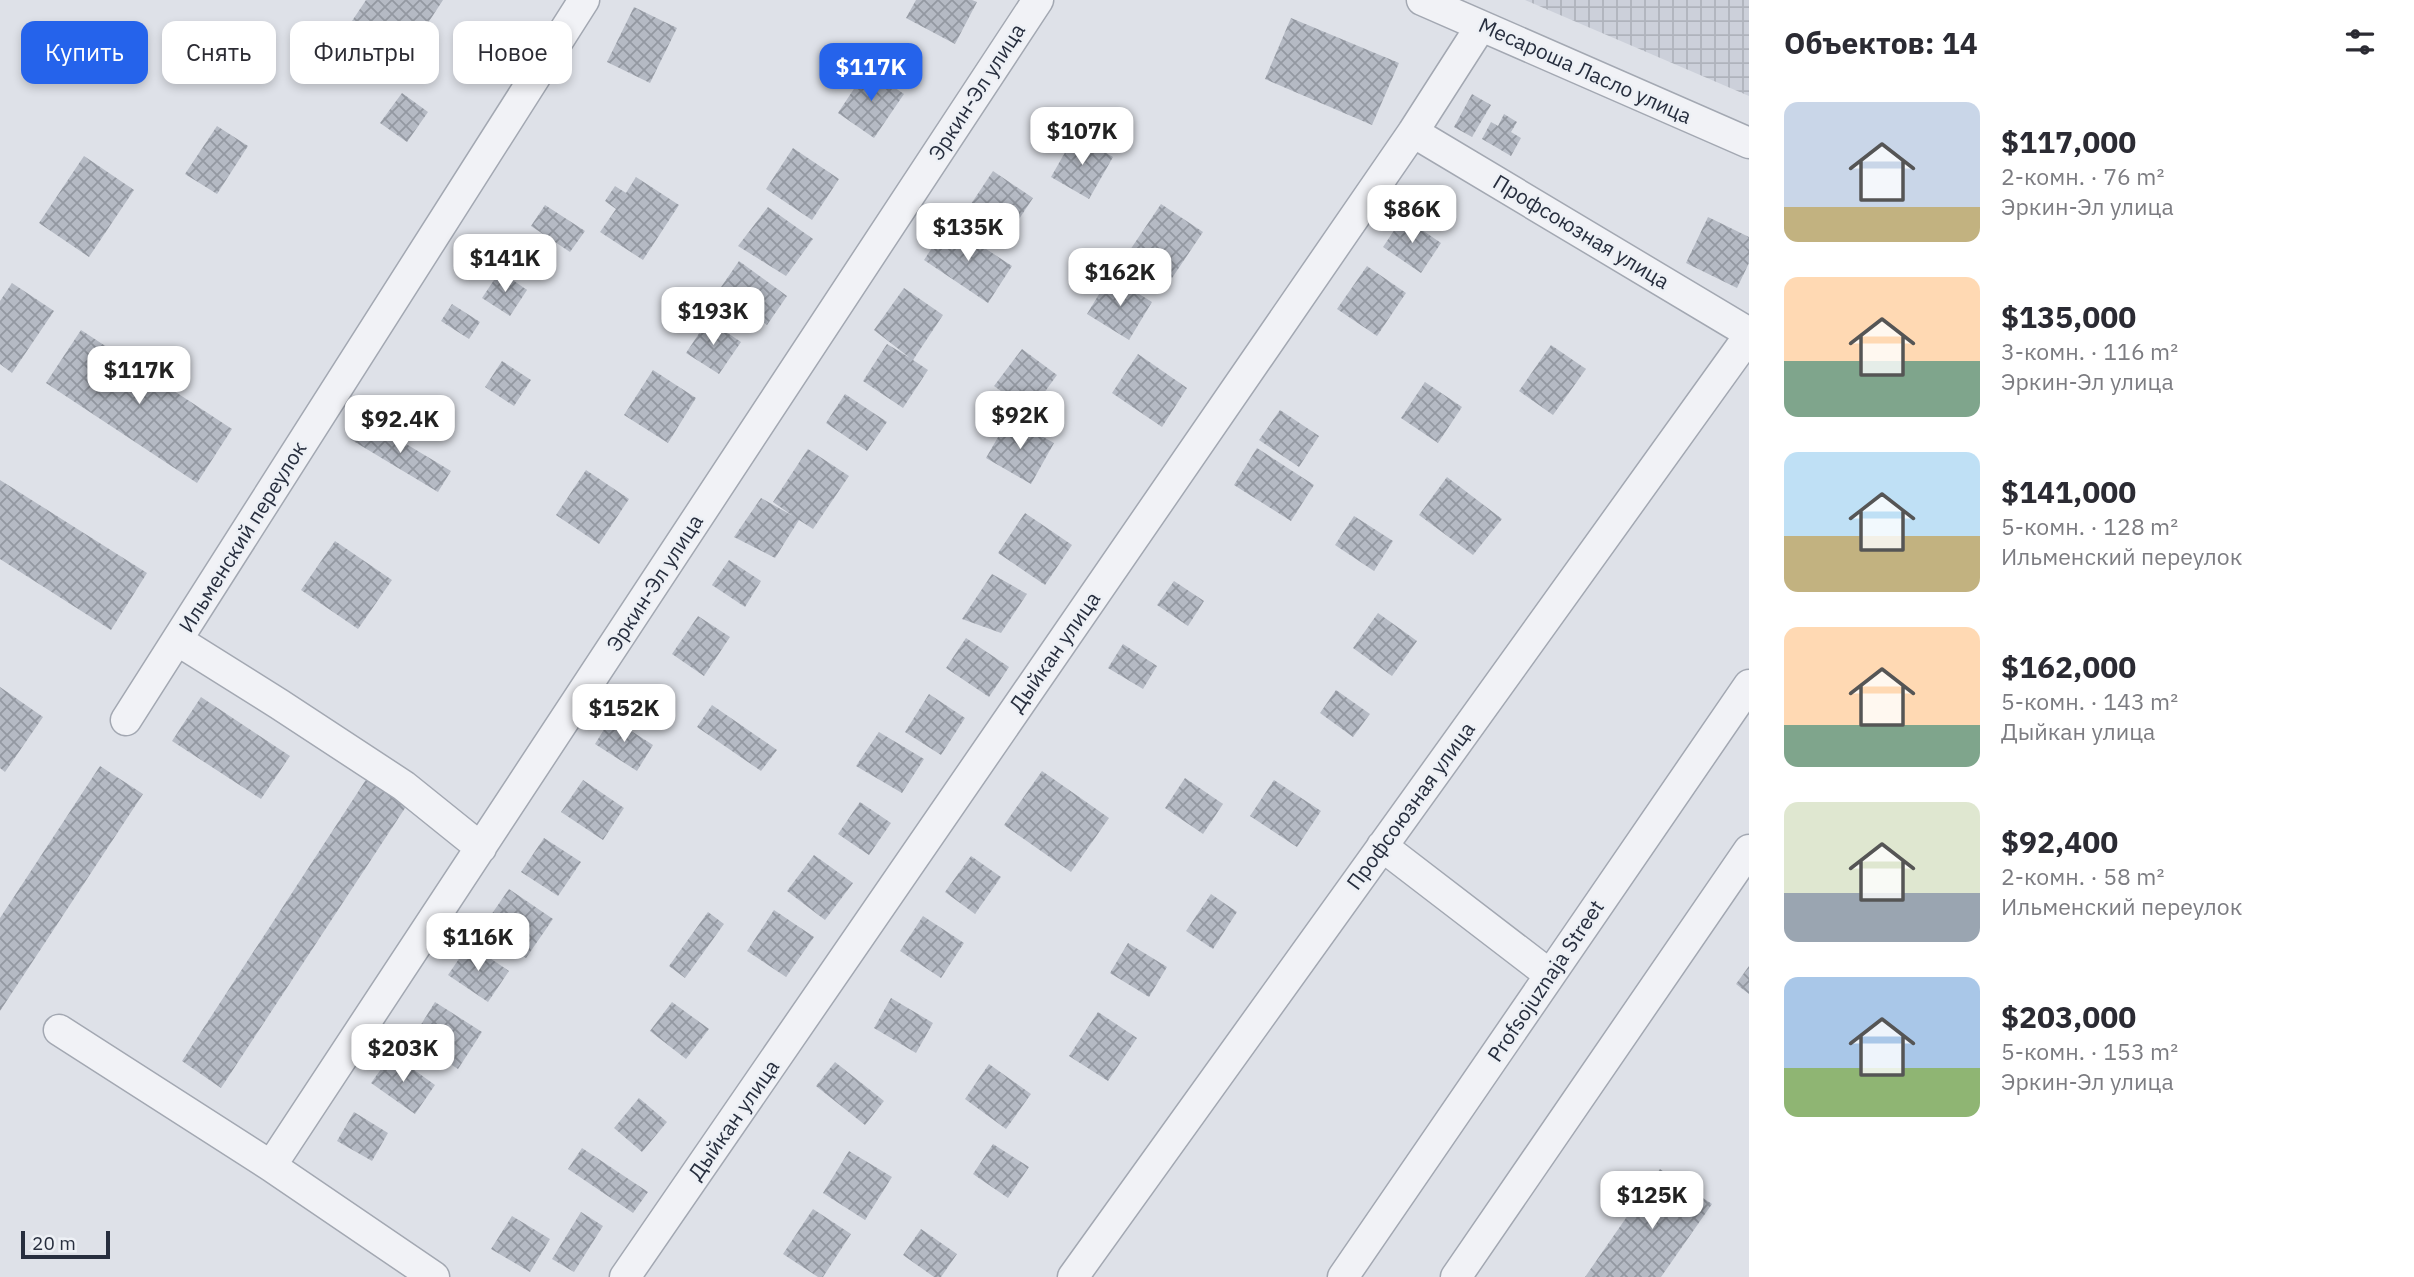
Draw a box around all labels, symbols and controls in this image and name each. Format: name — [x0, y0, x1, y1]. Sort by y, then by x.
street label: Месароша Ласло улица — [1475, 10, 1696, 130]
street label: Эркин-Эл улица — [921, 18, 1031, 165]
chip: Купить — [21, 21, 148, 84]
chip: Снять — [162, 21, 276, 84]
chip: Фильтры — [290, 21, 439, 84]
chip: Новое — [453, 21, 572, 84]
text: Объектов: 14 — [1784, 23, 1978, 62]
icon: filters — [2341, 23, 2379, 61]
pin: $117K — [822, 43, 920, 103]
text: $117K — [835, 51, 907, 81]
pin: $107K — [1033, 108, 1131, 167]
text: $107K — [1046, 115, 1118, 145]
text: $117,000 — [2001, 122, 2136, 161]
icon: home — [1840, 130, 1924, 214]
text: 2-комн. · 76 m² — [2001, 161, 2164, 191]
street label: Профсоюзная улица — [1488, 167, 1675, 295]
pin: $86K — [1371, 186, 1453, 245]
text: Эркин-Эл улица — [2001, 191, 2174, 221]
text: $86K — [1383, 193, 1441, 223]
pin: $135K — [919, 204, 1017, 263]
text: $135K — [932, 211, 1004, 241]
pin: $141K — [456, 234, 554, 294]
text: $141K — [469, 242, 541, 272]
pin: $162K — [1071, 248, 1169, 308]
text: $162K — [1084, 256, 1156, 286]
pin: $193K — [664, 288, 762, 347]
text: $193K — [677, 295, 749, 325]
text: $135,000 — [2001, 297, 2136, 336]
icon: home — [1840, 305, 1924, 389]
text: 3-комн. · 116 m² — [2001, 336, 2178, 366]
pin: $117K — [90, 346, 188, 406]
text: $117K — [103, 354, 175, 384]
text: Эркин-Эл улица — [2001, 366, 2174, 396]
pin: $92K — [979, 392, 1061, 451]
pin: $92.4K — [343, 396, 457, 455]
text: $92K — [991, 399, 1049, 429]
text: $92.4K — [361, 403, 439, 433]
street label: Ильменский переулок — [172, 436, 312, 637]
text: $141,000 — [2001, 472, 2136, 511]
icon: home — [1840, 480, 1924, 564]
street label: Эркин-Эл улица — [599, 509, 709, 656]
text: 5-комн. · 128 m² — [2001, 511, 2178, 541]
text: Ильменский переулок — [2001, 541, 2242, 571]
street label: Дыйкан улица — [1002, 586, 1106, 717]
text: $162,000 — [2001, 647, 2136, 686]
icon: home — [1840, 655, 1924, 739]
pin: $152K — [575, 684, 673, 744]
text: 5-комн. · 143 m² — [2001, 686, 2178, 716]
text: $152K — [588, 692, 660, 722]
street label: Профсоюзная улица — [1340, 716, 1481, 895]
text: Дыйкан улица — [2001, 716, 2155, 746]
text: $92,400 — [2001, 822, 2118, 861]
icon: home — [1840, 830, 1924, 914]
text: 2-комн. · 58 m² — [2001, 861, 2164, 891]
text: Ильменский переулок — [2001, 891, 2242, 921]
street label: Profsojuznaja Street — [1481, 894, 1610, 1067]
pin: $116K — [429, 914, 527, 973]
text: $116K — [442, 921, 514, 951]
text: $203,000 — [2001, 997, 2136, 1036]
icon: home — [1840, 1005, 1924, 1089]
pin: $203K — [354, 1024, 452, 1084]
text: $203K — [367, 1032, 439, 1062]
text: 5-комн. · 153 m² — [2001, 1036, 2178, 1066]
street label: Дыйкан улица — [681, 1054, 785, 1185]
text: Эркин-Эл улица — [2001, 1066, 2174, 1096]
pin: $125K — [1603, 1172, 1701, 1231]
text: $125K — [1616, 1179, 1688, 1209]
scale bar — [21, 1228, 110, 1260]
text: 20 m — [32, 1231, 76, 1255]

